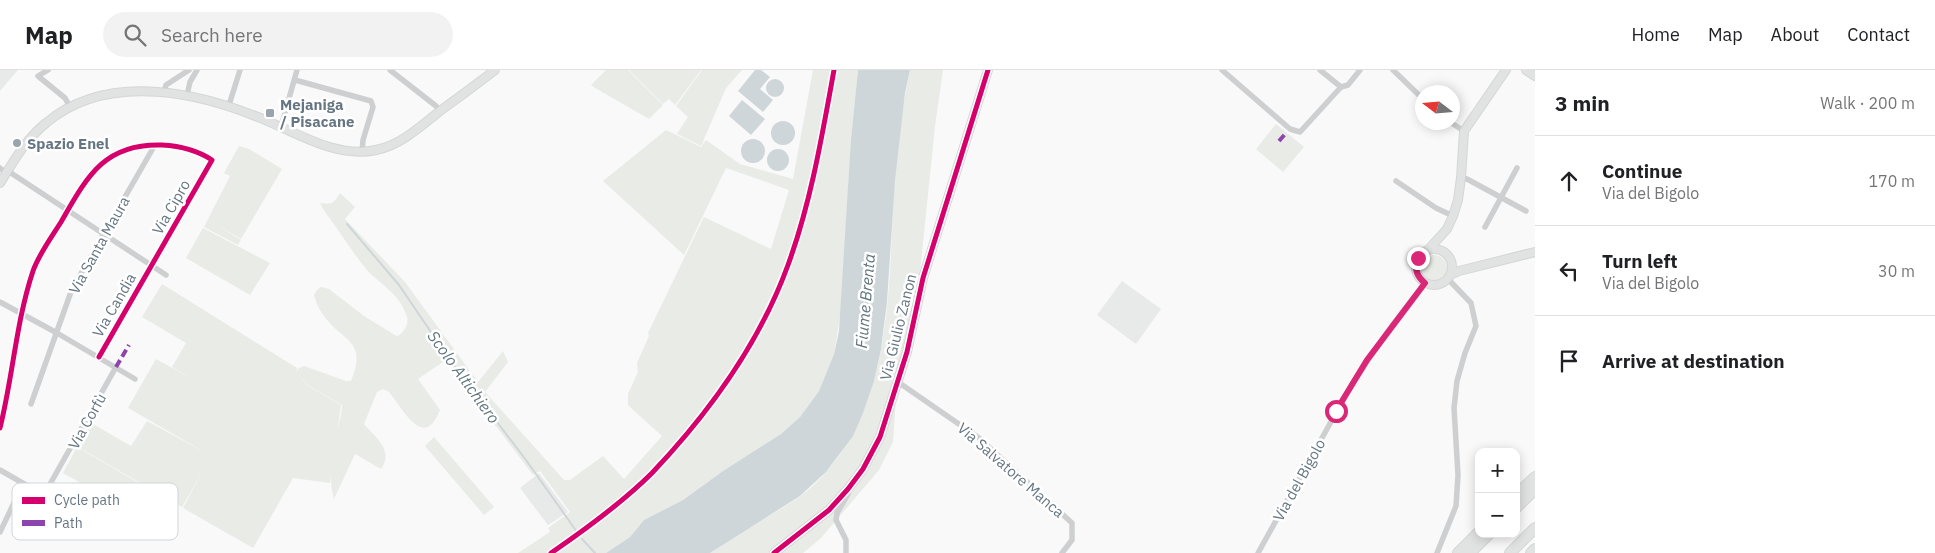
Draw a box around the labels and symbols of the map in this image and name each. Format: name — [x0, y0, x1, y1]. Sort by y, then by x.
north arrow — [1415, 85, 1460, 130]
place label: Mejaniga / Pisacane — [280, 95, 354, 131]
marker: Mejaniga / Pisacane — [264, 107, 276, 119]
place label: Spazio Enel — [27, 134, 110, 153]
marker: Spazio Enel — [11, 137, 23, 149]
street label: Via Cipro — [148, 176, 194, 238]
street label: Via Santa Maura — [64, 193, 134, 297]
route end — [1407, 247, 1430, 270]
water label: Fiume Brenta — [851, 253, 879, 349]
street label: Via Candia — [88, 270, 140, 340]
street label: Via Giulio Zanon — [876, 272, 920, 382]
water label: Scolo Altichiero — [424, 327, 504, 427]
street label: Via Corfù — [64, 390, 110, 452]
route start — [1325, 400, 1348, 423]
street label: Via Salvatore Manca — [954, 418, 1068, 522]
street label: Via del Bigolo — [1269, 435, 1329, 525]
legend — [12, 483, 178, 540]
text: Cycle path — [54, 491, 120, 509]
text: Path — [54, 514, 83, 532]

